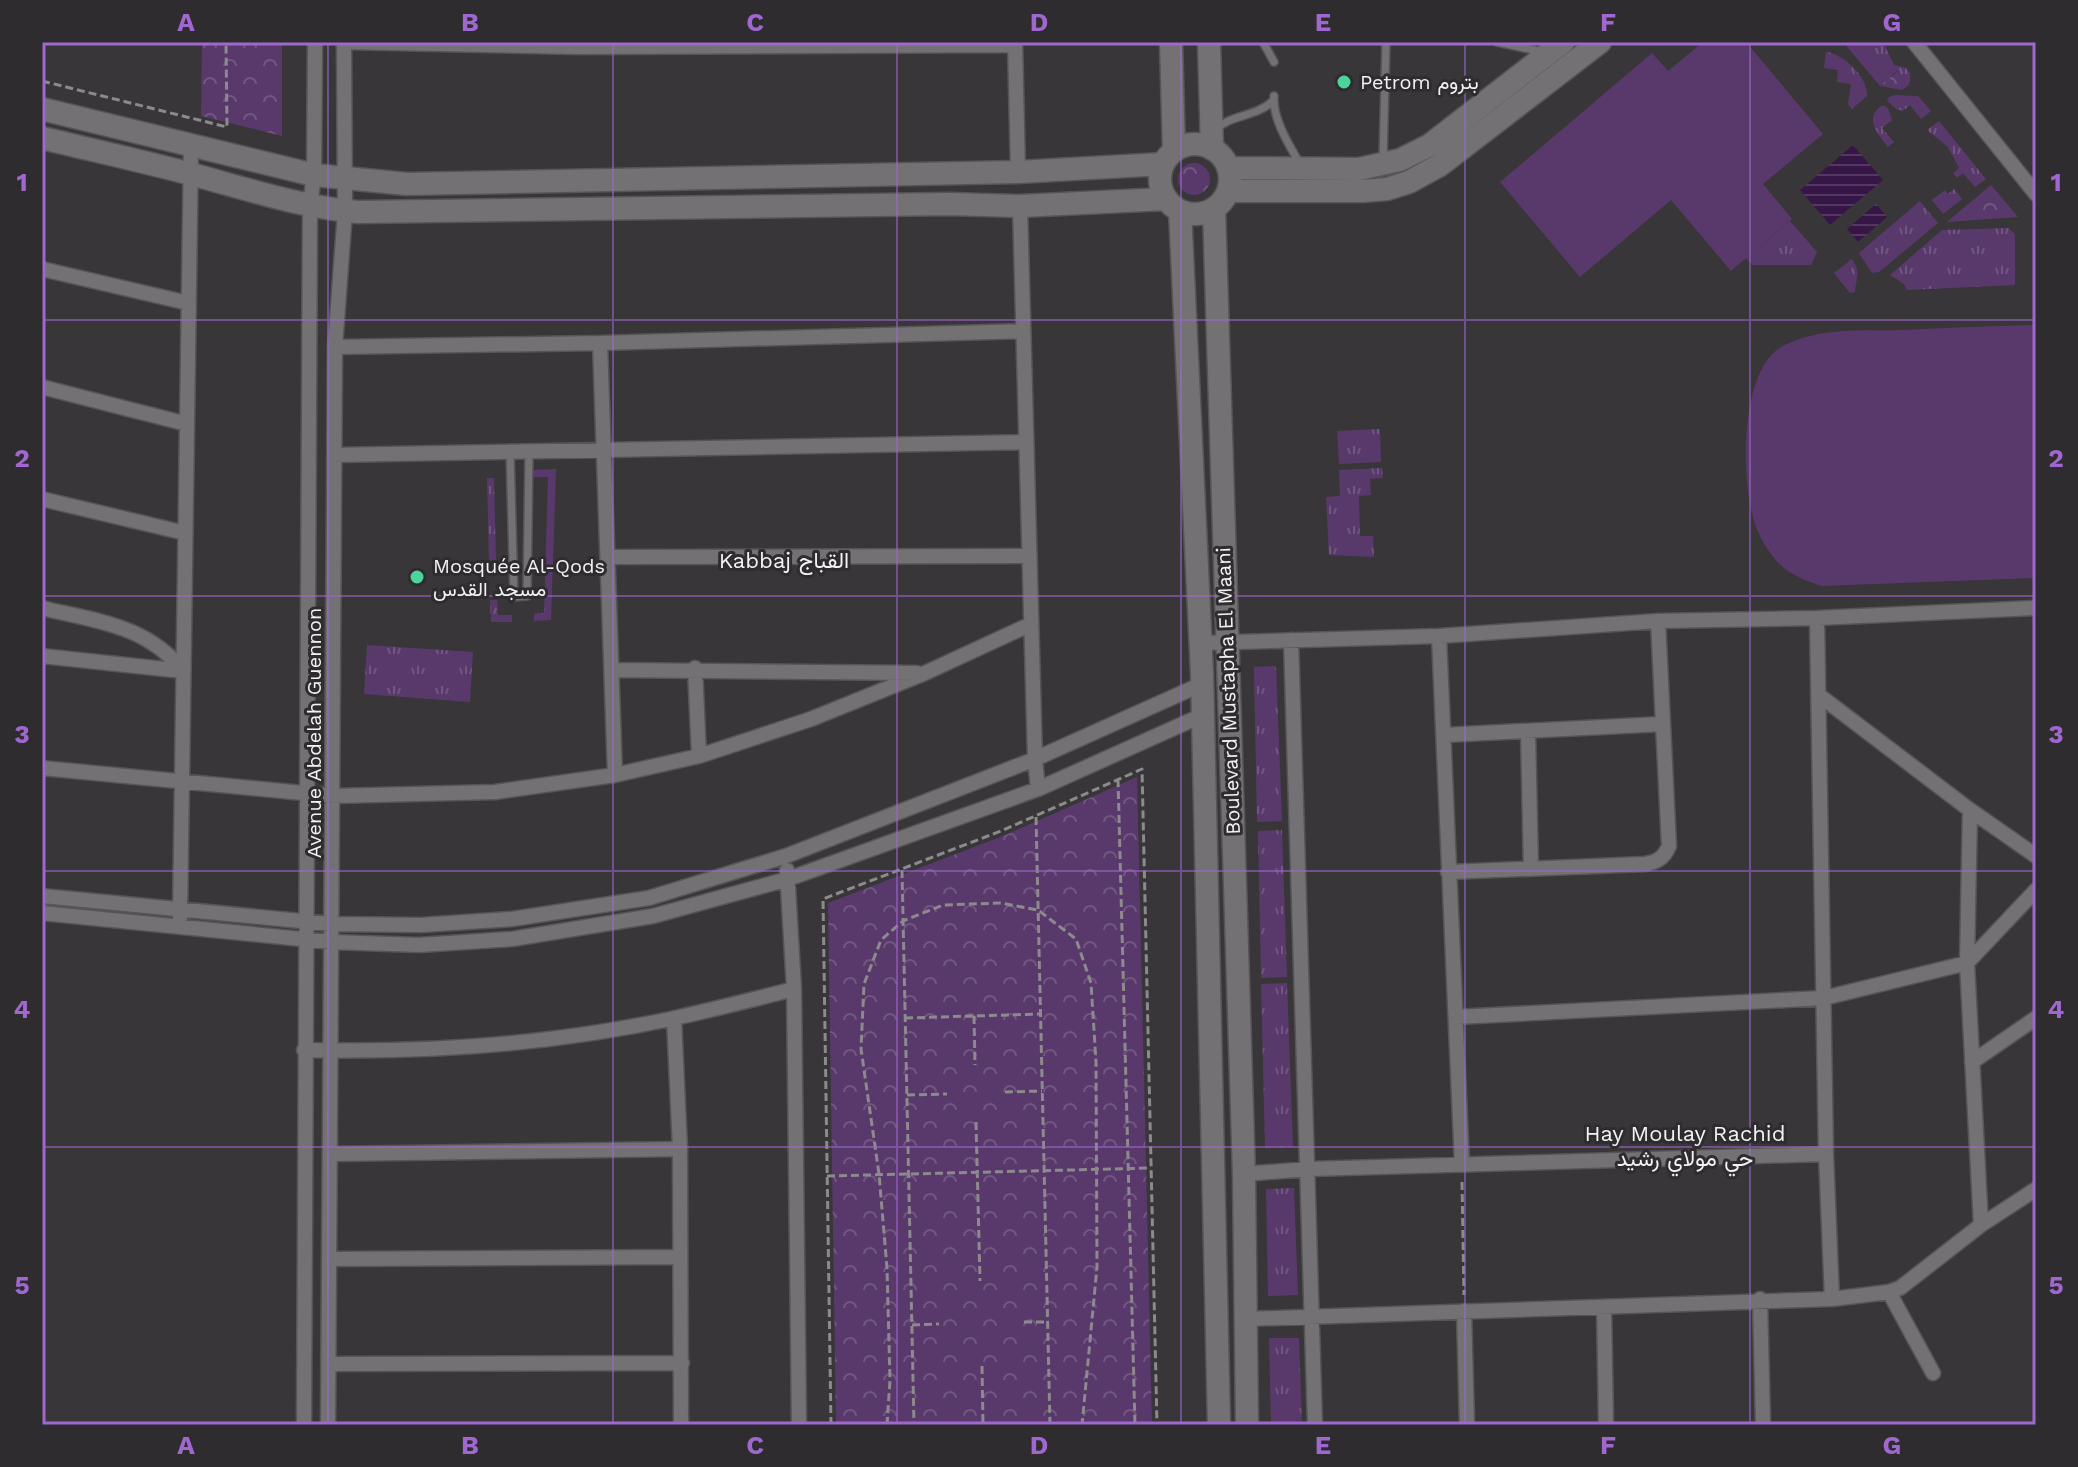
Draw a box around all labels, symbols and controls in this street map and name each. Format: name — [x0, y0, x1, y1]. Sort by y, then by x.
text: A — [177, 7, 195, 37]
text: B — [461, 7, 479, 37]
text: C — [746, 7, 764, 37]
text: D — [1030, 7, 1048, 37]
text: E — [1315, 7, 1331, 37]
text: F — [1600, 7, 1616, 37]
text: G — [1883, 7, 1901, 37]
place label: Petrom بتروم — [1360, 70, 1479, 95]
marker: Petrom بتروم — [1335, 73, 1353, 91]
text: 1 — [16, 167, 28, 197]
text: 1 — [2050, 167, 2062, 197]
text: 2 — [14, 443, 30, 473]
text: 2 — [2048, 443, 2064, 473]
street label: Boulevard Mustapha El Maani — [1211, 547, 1245, 835]
district label: Kabbaj القباج — [719, 548, 849, 575]
place label: Mosquée Al-Qods مسجد القدس — [433, 554, 605, 601]
marker: Mosquée Al-Qods مسجد القدس — [408, 568, 426, 586]
street label: Avenue Abdelah Guennon — [302, 608, 326, 858]
text: 3 — [14, 719, 30, 749]
text: 3 — [2048, 719, 2064, 749]
text: 4 — [14, 994, 31, 1024]
text: 4 — [2048, 994, 2065, 1024]
district label: Hay Moulay Rachid حي مولاي رشيد — [1584, 1121, 1786, 1177]
text: 5 — [14, 1270, 30, 1300]
text: 5 — [2048, 1270, 2064, 1300]
text: A — [177, 1430, 195, 1460]
text: B — [461, 1430, 479, 1460]
text: C — [746, 1430, 764, 1460]
text: D — [1030, 1430, 1048, 1460]
text: E — [1315, 1430, 1331, 1460]
text: F — [1600, 1430, 1616, 1460]
text: G — [1883, 1430, 1901, 1460]

